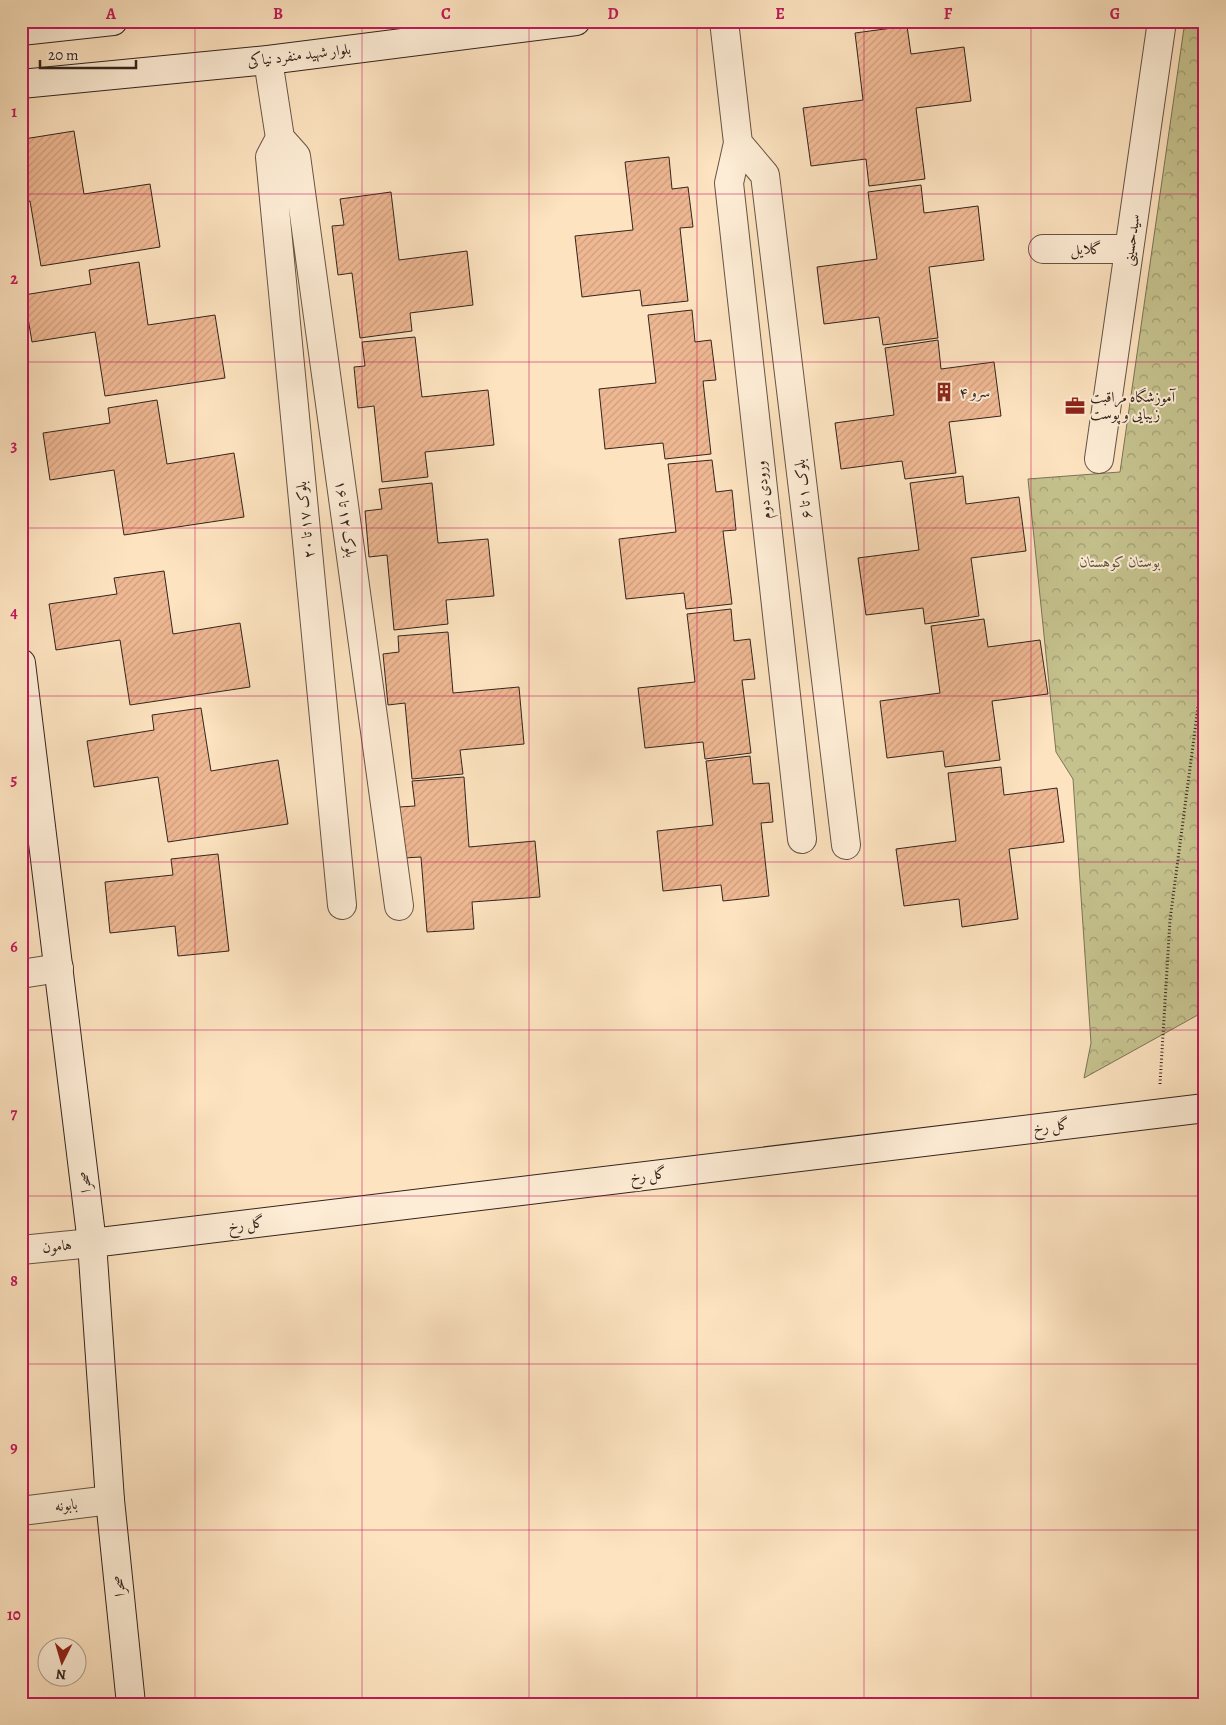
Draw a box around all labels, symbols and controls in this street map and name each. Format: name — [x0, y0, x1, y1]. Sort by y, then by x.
text: A — [105, 3, 117, 25]
text: B — [273, 3, 283, 25]
text: C — [441, 3, 451, 25]
text: D — [607, 3, 619, 25]
text: E — [775, 3, 785, 25]
text: F — [944, 3, 953, 25]
text: G — [1110, 3, 1120, 25]
scale bar — [40, 38, 136, 70]
street label: بلوار شهید منفرد نیاکی — [246, 39, 352, 71]
text: 20 m — [48, 45, 79, 65]
text: 1 — [11, 101, 17, 123]
street label: سیدحسینی — [1117, 213, 1146, 267]
street label: گلایل — [1070, 239, 1102, 260]
text: 2 — [10, 268, 18, 290]
building icon: سرو ۴ — [933, 381, 955, 403]
place label: سرو ۴ — [959, 382, 990, 402]
place label: آموزشگاه مراقبت زیبایی و پوست — [1090, 387, 1177, 425]
office icon: آموزشگاه مراقبت زیبایی و پوست — [1064, 395, 1086, 417]
text: 3 — [11, 435, 18, 457]
street label: بلوک ۱ تا ۶ — [789, 458, 817, 520]
street label: ورودی دوم — [750, 459, 779, 520]
street label: بلوک ۱۲ تا ۱۶ — [331, 479, 361, 559]
street label: بلوک ۱۷ تا ۲۰ — [291, 480, 319, 560]
park label: بوستان کوهستان — [1080, 552, 1161, 572]
text: 4 — [10, 602, 18, 624]
text: 5 — [11, 769, 18, 791]
text: 6 — [10, 936, 18, 958]
text: 7 — [11, 1103, 18, 1125]
street label: گل رخ — [1032, 1114, 1071, 1141]
street label: گل رخ — [629, 1163, 668, 1190]
street label: صحرا — [74, 1170, 96, 1194]
street label: گل رخ — [227, 1212, 266, 1239]
street label: هامون — [41, 1234, 73, 1258]
text: 8 — [10, 1270, 18, 1292]
text: 9 — [10, 1437, 18, 1459]
street label: بابونه — [53, 1494, 79, 1516]
street label: صحرا — [108, 1574, 130, 1598]
text: 10 — [7, 1604, 21, 1626]
north arrow — [38, 1638, 88, 1688]
text: N — [55, 1665, 67, 1684]

